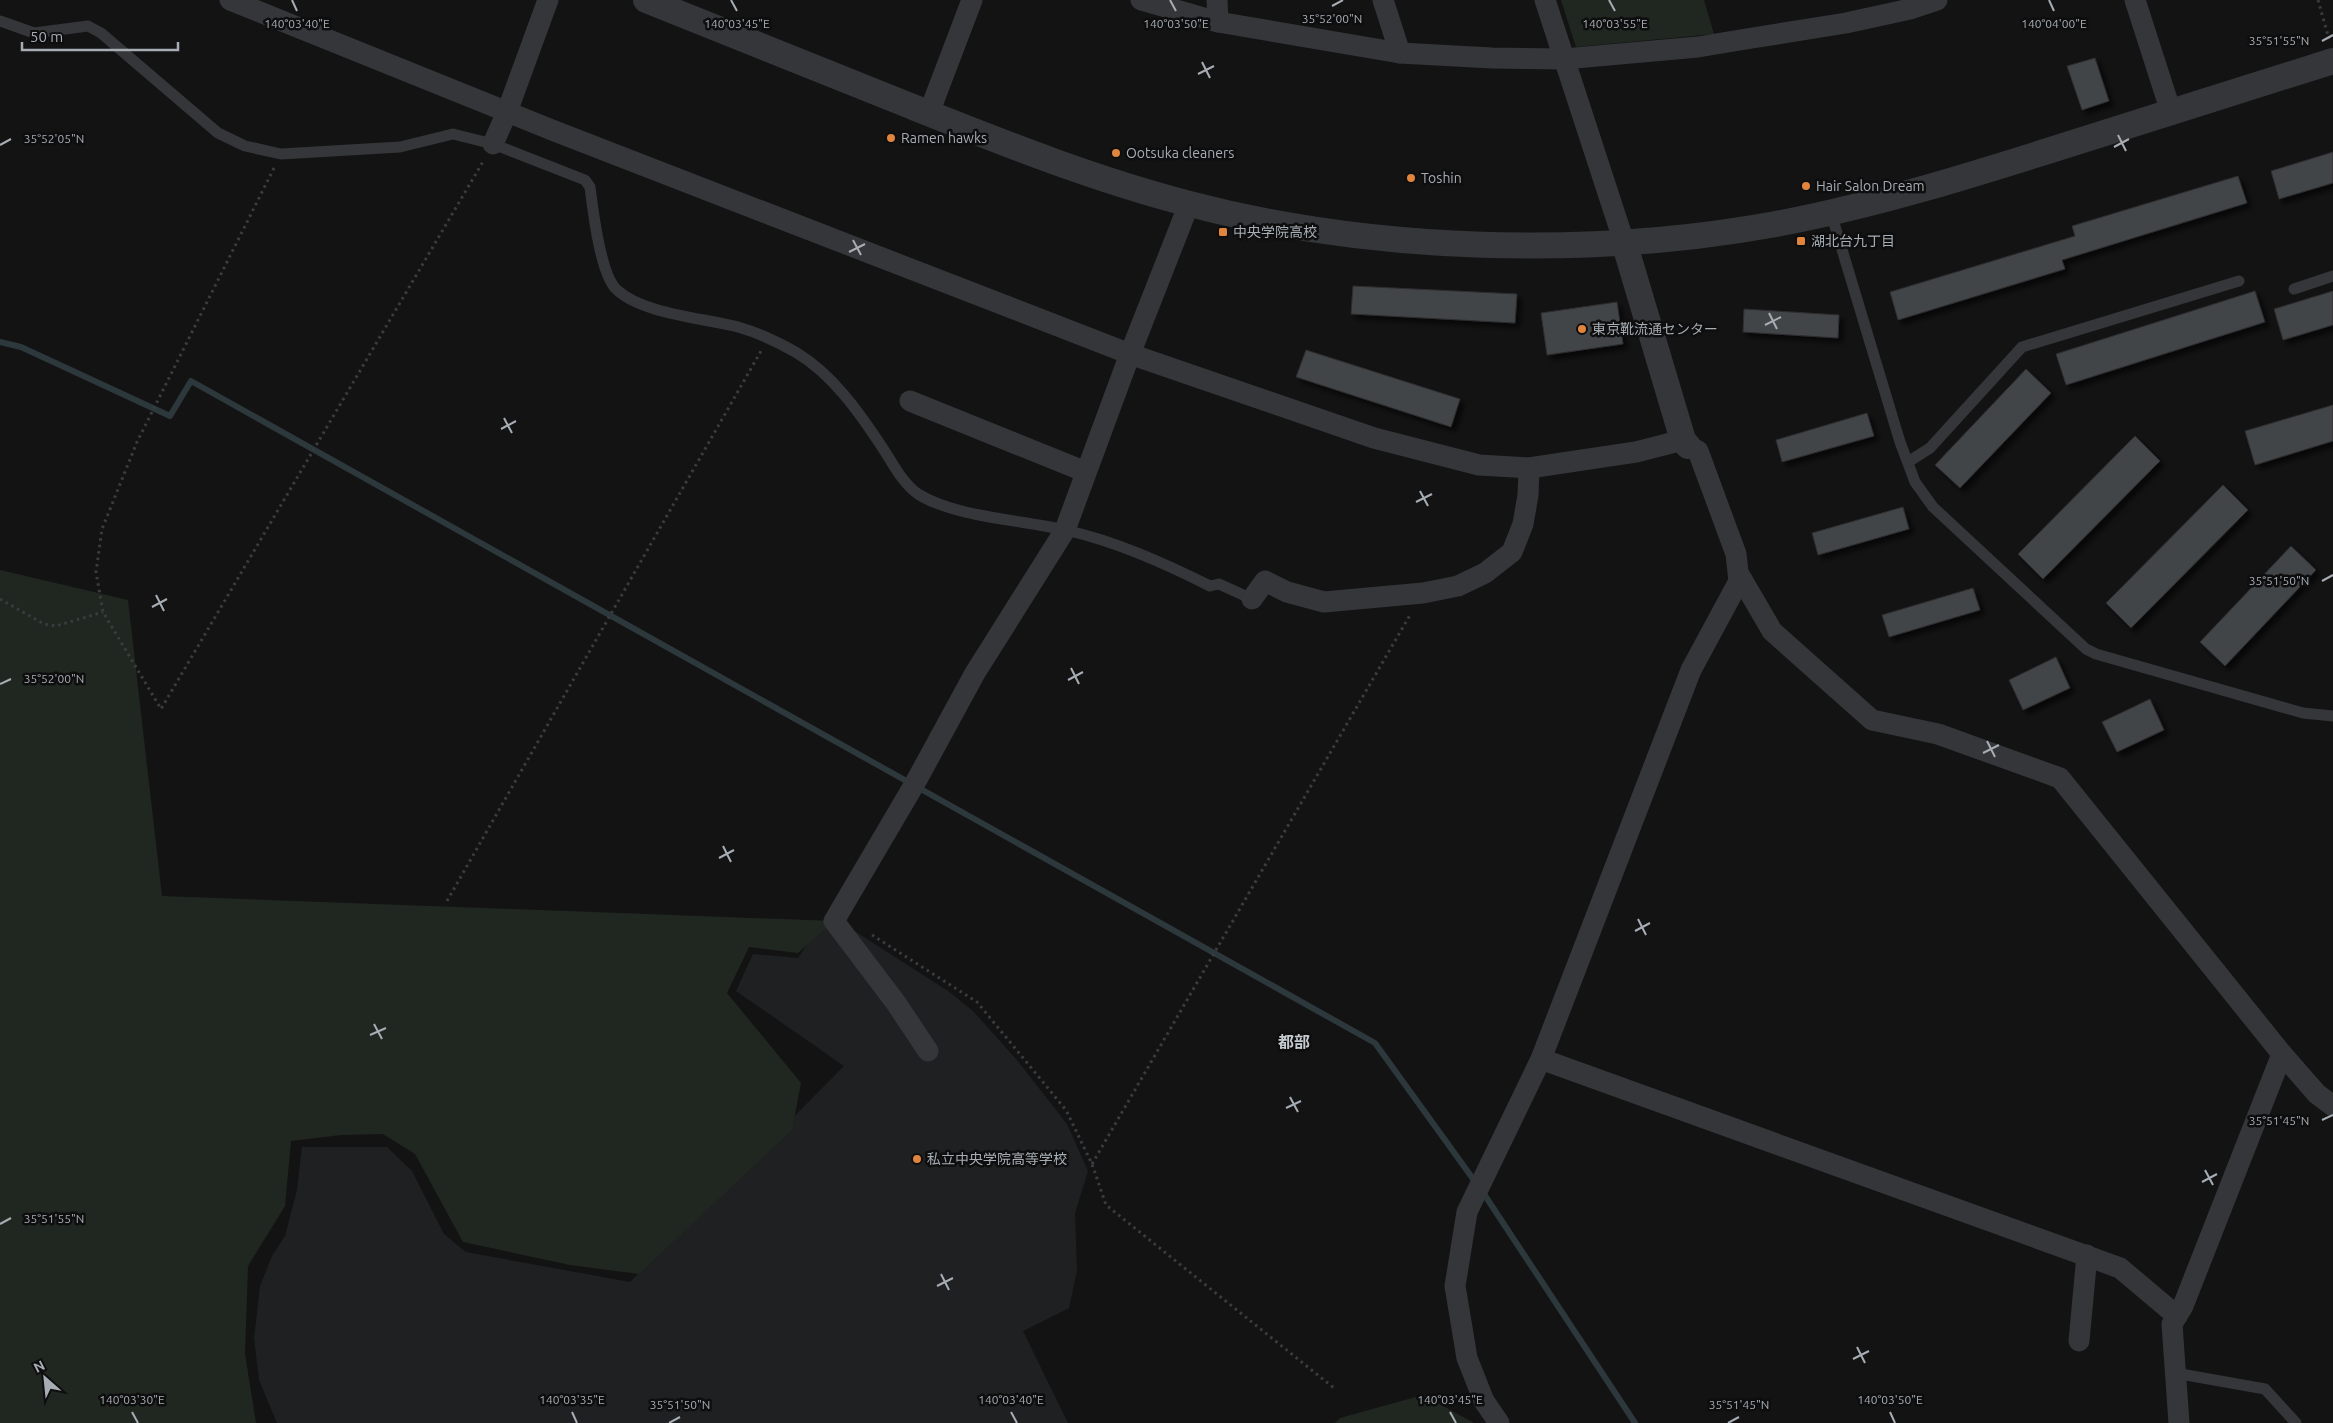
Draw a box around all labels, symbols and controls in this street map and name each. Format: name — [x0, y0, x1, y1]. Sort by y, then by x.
text: 35°52'00"N — [1302, 12, 1362, 25]
text: 140°03'40"E — [264, 17, 330, 30]
text: 140°03'45"E — [704, 17, 770, 30]
text: 140°03'50"E — [1143, 17, 1209, 30]
text: 140°03'55"E — [1582, 17, 1648, 30]
text: 140°04'00"E — [2021, 17, 2087, 30]
scale bar — [22, 20, 179, 52]
text: 50 m — [30, 28, 63, 45]
text: 35°51'55"N — [2249, 34, 2309, 47]
place label: Ramen hawks — [901, 130, 987, 146]
text: 35°52'05"N — [24, 132, 84, 145]
marker: Ramen hawks — [885, 132, 897, 144]
place label: Ootsuka cleaners — [1126, 145, 1234, 161]
marker: Ootsuka cleaners — [1110, 147, 1122, 159]
place label: Toshin — [1421, 170, 1462, 186]
marker: Toshin — [1405, 172, 1417, 184]
place label: Hair Salon Dream — [1816, 178, 1925, 194]
marker: Hair Salon Dream — [1800, 180, 1812, 192]
place label: 中央学院高校 — [1233, 224, 1317, 240]
marker: 中央学院高校 — [1217, 226, 1229, 238]
place label: 湖北台九丁目 — [1811, 233, 1895, 249]
marker: 湖北台九丁目 — [1795, 235, 1807, 247]
place label: 東京靴流通センター — [1592, 321, 1718, 337]
marker: 東京靴流通センター — [1576, 323, 1588, 335]
text: 35°51'50"N — [2249, 574, 2309, 587]
text: 35°52'00"N — [24, 672, 84, 685]
district label: 都部 — [1278, 1033, 1310, 1051]
text: 35°51'45"N — [2249, 1114, 2309, 1127]
place label: 私立中央学院高等学校 — [927, 1151, 1067, 1167]
marker: 私立中央学院高等学校 — [911, 1153, 923, 1165]
text: 35°51'55"N — [24, 1212, 84, 1225]
north arrow — [20, 1353, 70, 1403]
text: N — [31, 1357, 47, 1376]
text: 140°03'30"E — [99, 1393, 165, 1406]
text: 140°03'35"E — [539, 1393, 605, 1406]
text: 140°03'40"E — [978, 1393, 1044, 1406]
text: 140°03'45"E — [1417, 1393, 1483, 1406]
text: 140°03'50"E — [1857, 1393, 1923, 1406]
text: 35°51'50"N — [650, 1398, 710, 1411]
text: 35°51'45"N — [1709, 1398, 1769, 1411]

